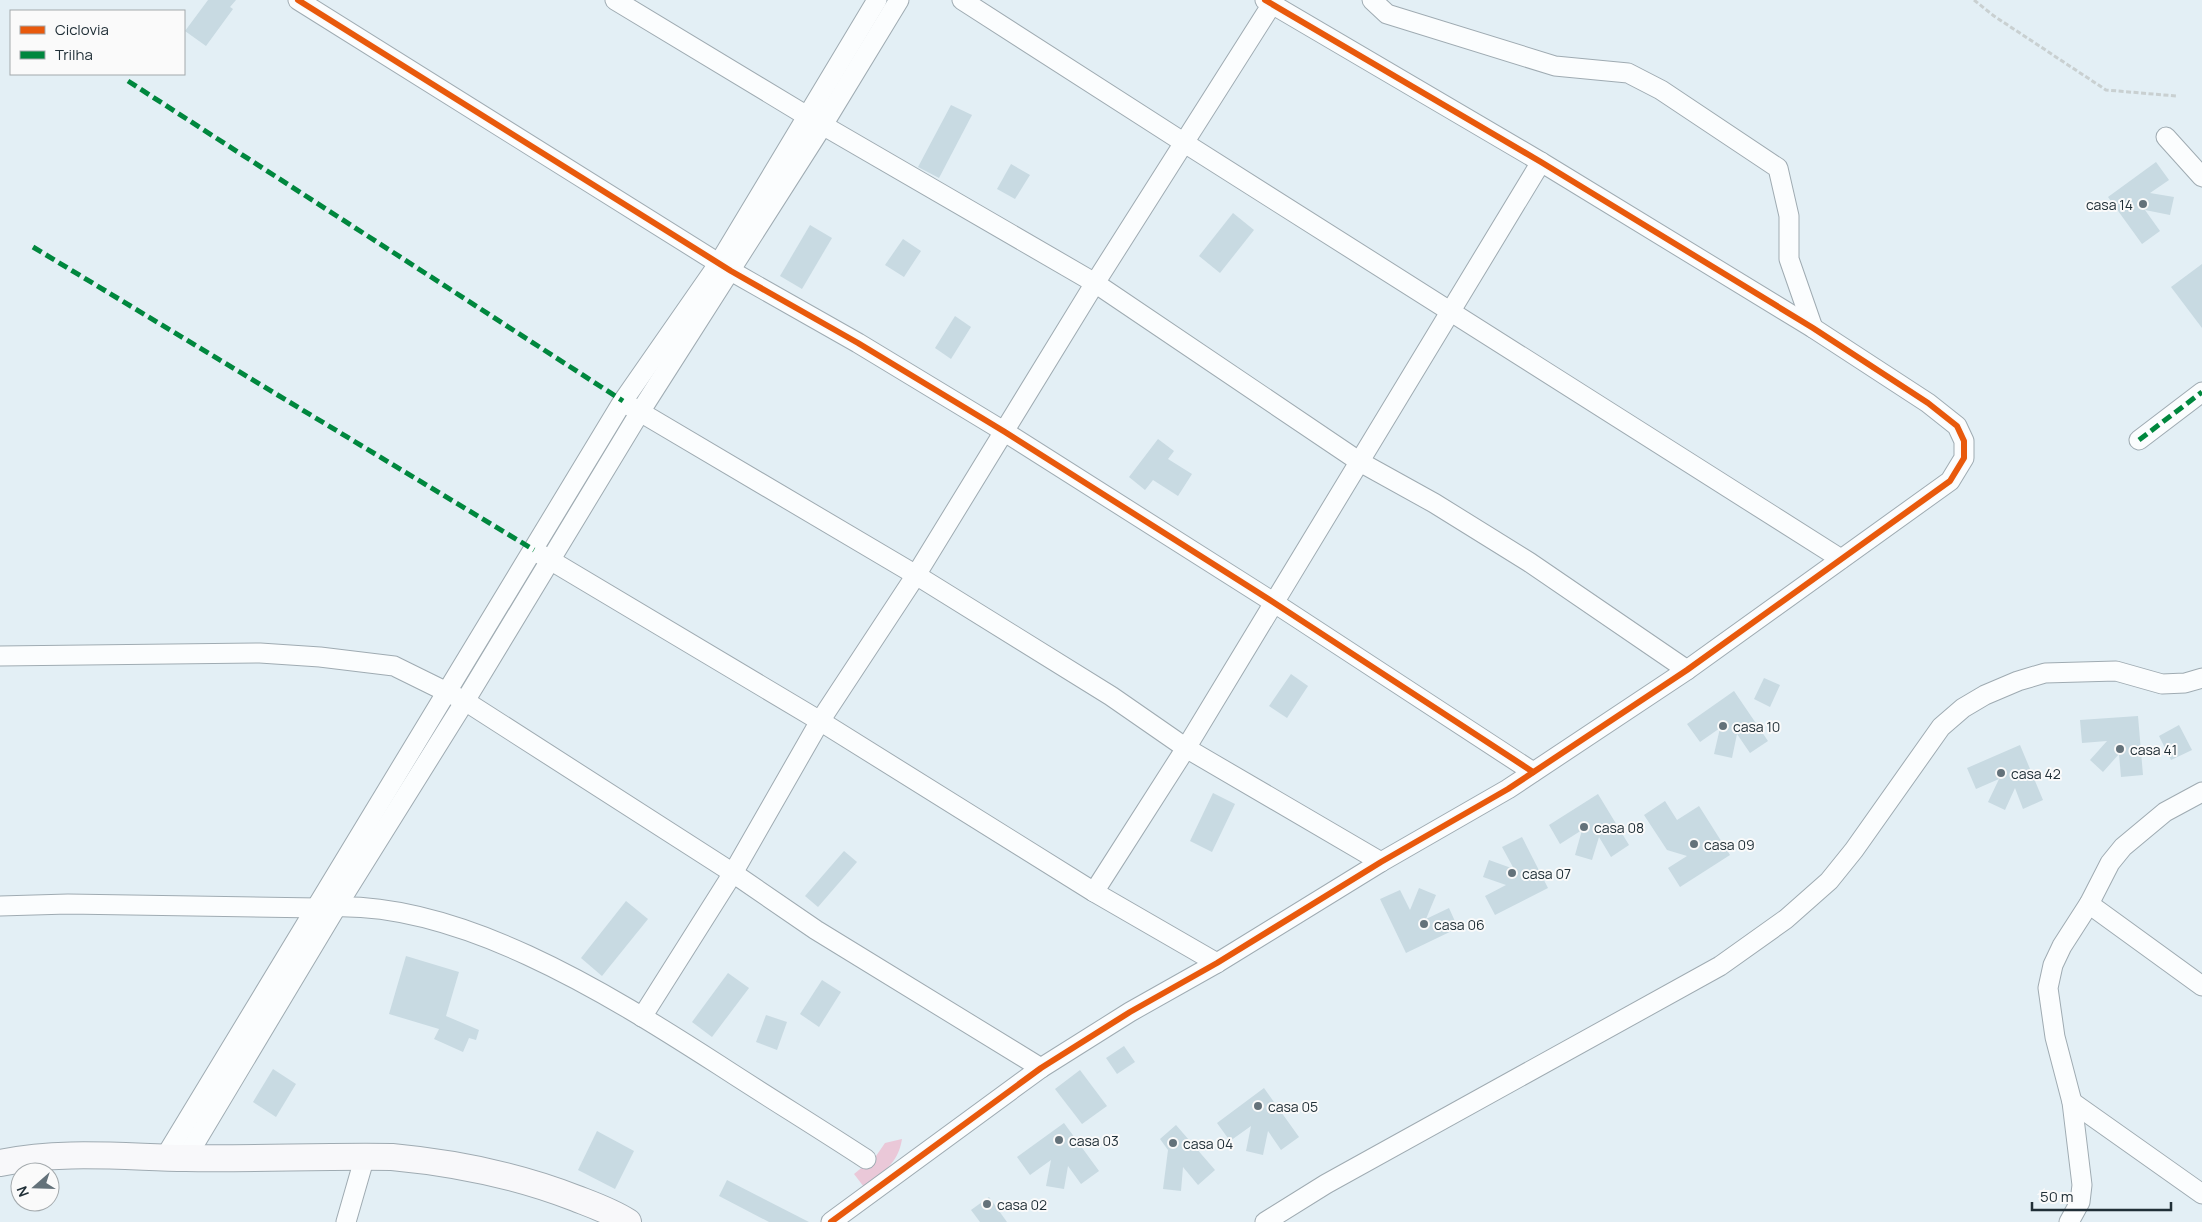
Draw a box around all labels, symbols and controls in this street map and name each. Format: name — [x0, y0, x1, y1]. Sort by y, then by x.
legend — [10, 10, 185, 75]
text: Ciclovia — [55, 19, 109, 40]
text: Trilha — [55, 44, 93, 65]
place label: casa 14 — [2086, 195, 2133, 214]
marker: casa 14 — [2137, 198, 2149, 210]
place label: casa 10 — [1733, 717, 1780, 736]
marker: casa 10 — [1717, 720, 1729, 732]
place label: casa 41 — [2130, 740, 2177, 759]
marker: casa 41 — [2114, 743, 2126, 755]
place label: casa 42 — [2011, 764, 2061, 783]
marker: casa 42 — [1995, 767, 2007, 779]
place label: casa 08 — [1594, 818, 1644, 837]
marker: casa 08 — [1578, 821, 1590, 833]
place label: casa 09 — [1704, 835, 1755, 854]
marker: casa 09 — [1688, 838, 1700, 850]
place label: casa 07 — [1522, 864, 1571, 883]
marker: casa 07 — [1506, 867, 1518, 879]
place label: casa 06 — [1434, 915, 1485, 934]
marker: casa 06 — [1418, 918, 1430, 930]
place label: casa 05 — [1268, 1097, 1318, 1116]
marker: casa 05 — [1252, 1100, 1264, 1112]
place label: casa 03 — [1069, 1131, 1119, 1150]
marker: casa 03 — [1053, 1134, 1065, 1146]
place label: casa 04 — [1183, 1134, 1233, 1153]
marker: casa 04 — [1167, 1137, 1179, 1149]
north arrow — [10, 1162, 60, 1212]
scale bar — [2032, 1180, 2171, 1212]
text: N — [12, 1184, 33, 1200]
text: 50 m — [2040, 1186, 2074, 1207]
place label: casa 02 — [997, 1195, 1047, 1214]
marker: casa 02 — [981, 1198, 993, 1210]

